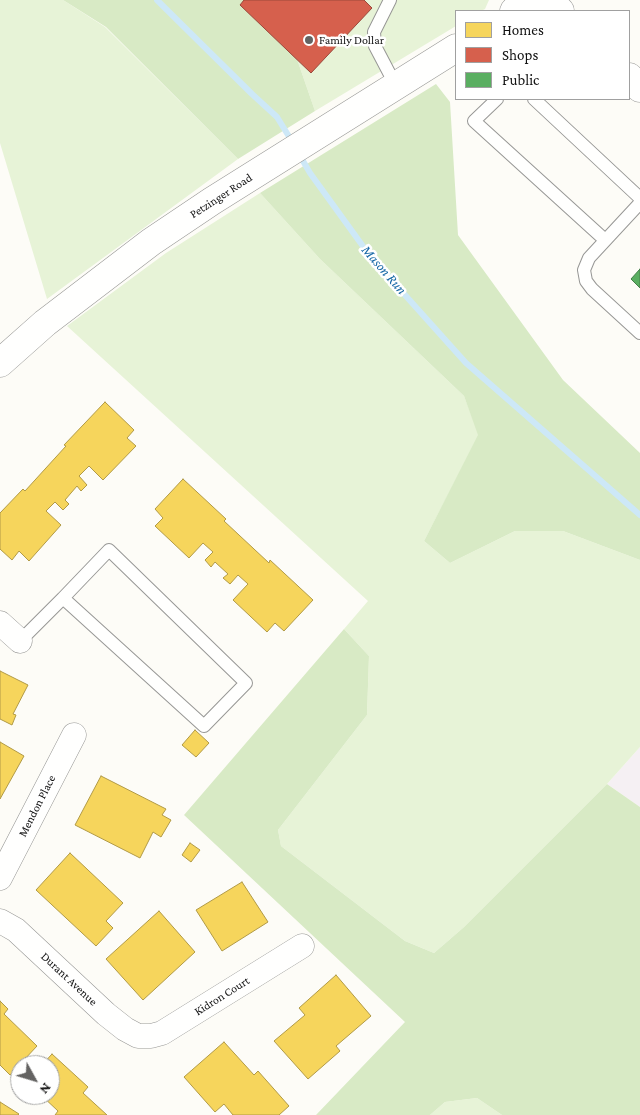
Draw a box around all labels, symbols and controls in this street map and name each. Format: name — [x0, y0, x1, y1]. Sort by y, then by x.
legend — [455, 10, 630, 100]
text: Homes — [502, 22, 544, 38]
place label: Family Dollar — [319, 33, 384, 47]
marker: Family Dollar — [303, 34, 315, 46]
text: Shops — [502, 47, 538, 63]
text: Public — [502, 72, 539, 88]
street label: Petzinger Road — [187, 170, 255, 222]
water label: Mason Run — [358, 242, 410, 298]
street label: Mendon Place — [15, 773, 59, 839]
street label: Durant Avenue — [38, 949, 100, 1009]
street label: Kidron Court — [192, 973, 252, 1019]
north arrow — [10, 1055, 60, 1105]
text: N — [37, 1080, 55, 1098]

